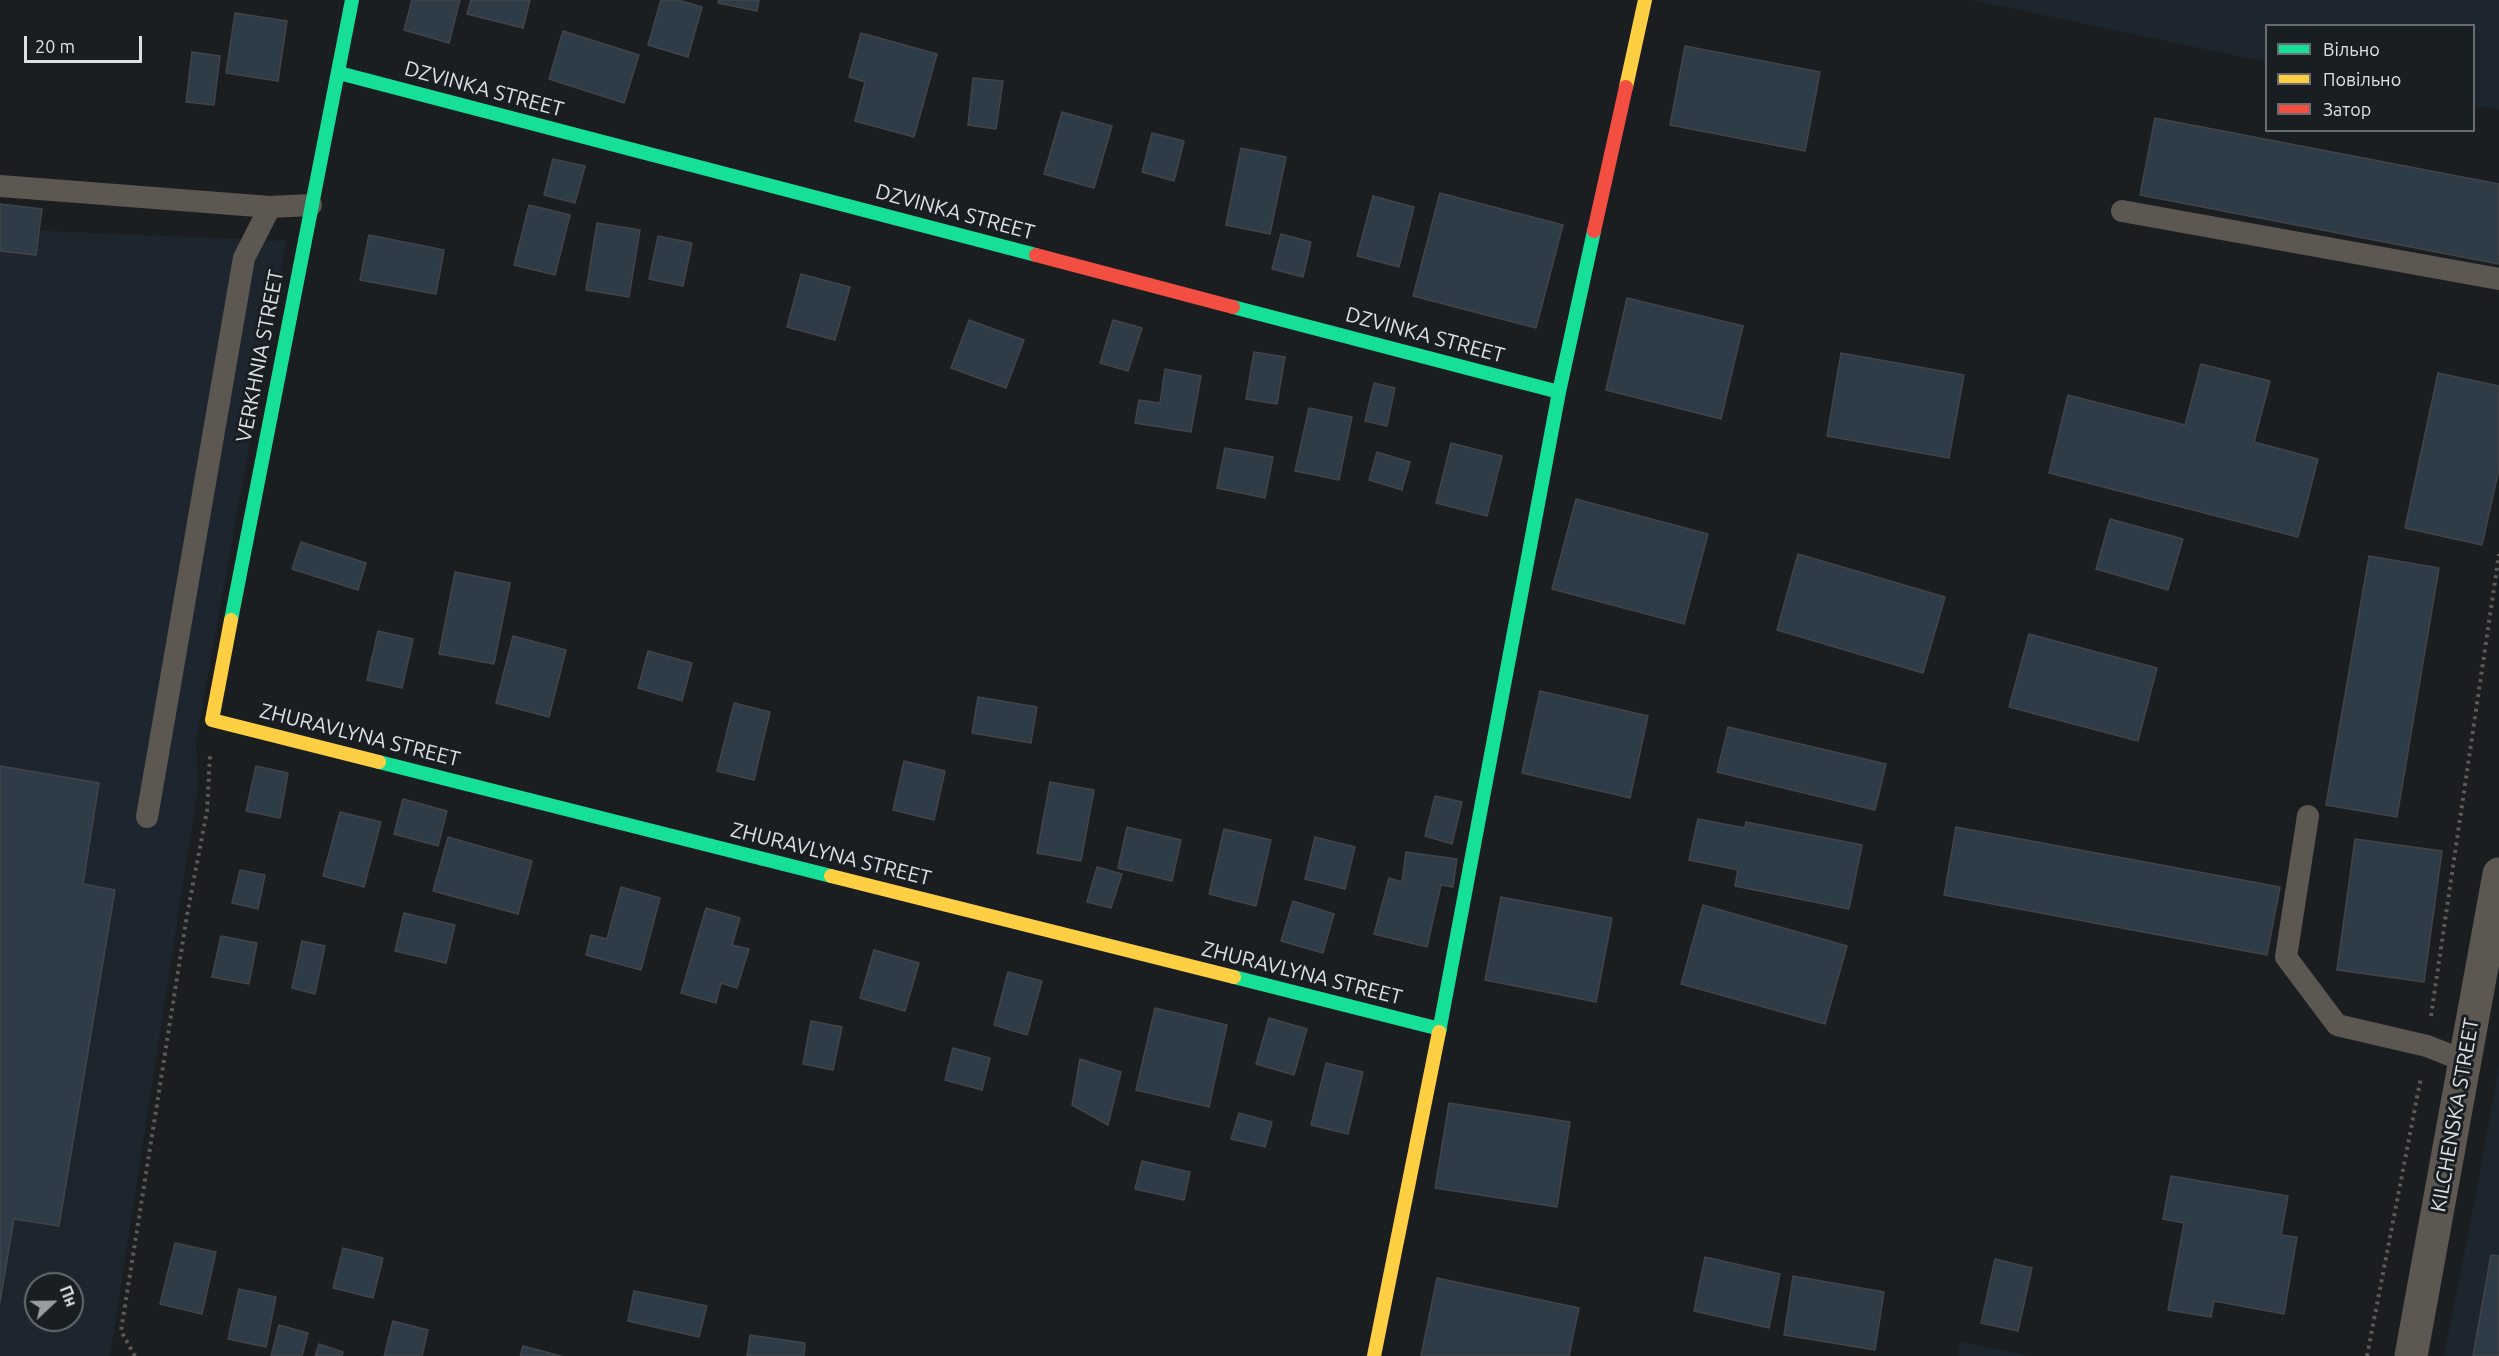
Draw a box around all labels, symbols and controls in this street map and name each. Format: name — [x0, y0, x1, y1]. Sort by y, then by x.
scale bar — [27, 24, 146, 62]
legend — [2265, 24, 2475, 132]
text: 20 m — [35, 36, 75, 56]
text: Вільно — [2323, 39, 2380, 59]
street label: DZVINKA STREET — [402, 56, 566, 122]
text: Повільно — [2323, 69, 2401, 89]
text: Затор — [2323, 99, 2371, 119]
street label: DZVINKA STREET — [873, 179, 1037, 245]
street label: VERKHNIA STREET — [231, 267, 289, 445]
street label: DZVINKA STREET — [1343, 302, 1507, 368]
street label: ZHURAVLYNA STREET — [257, 698, 463, 772]
street label: ZHURAVLYNA STREET — [728, 817, 934, 891]
street label: ZHURAVLYNA STREET — [1199, 936, 1405, 1010]
street label: KILCHENSKA STREET — [2426, 1016, 2484, 1214]
north arrow — [24, 1272, 84, 1332]
text: Пн — [57, 1283, 81, 1309]

